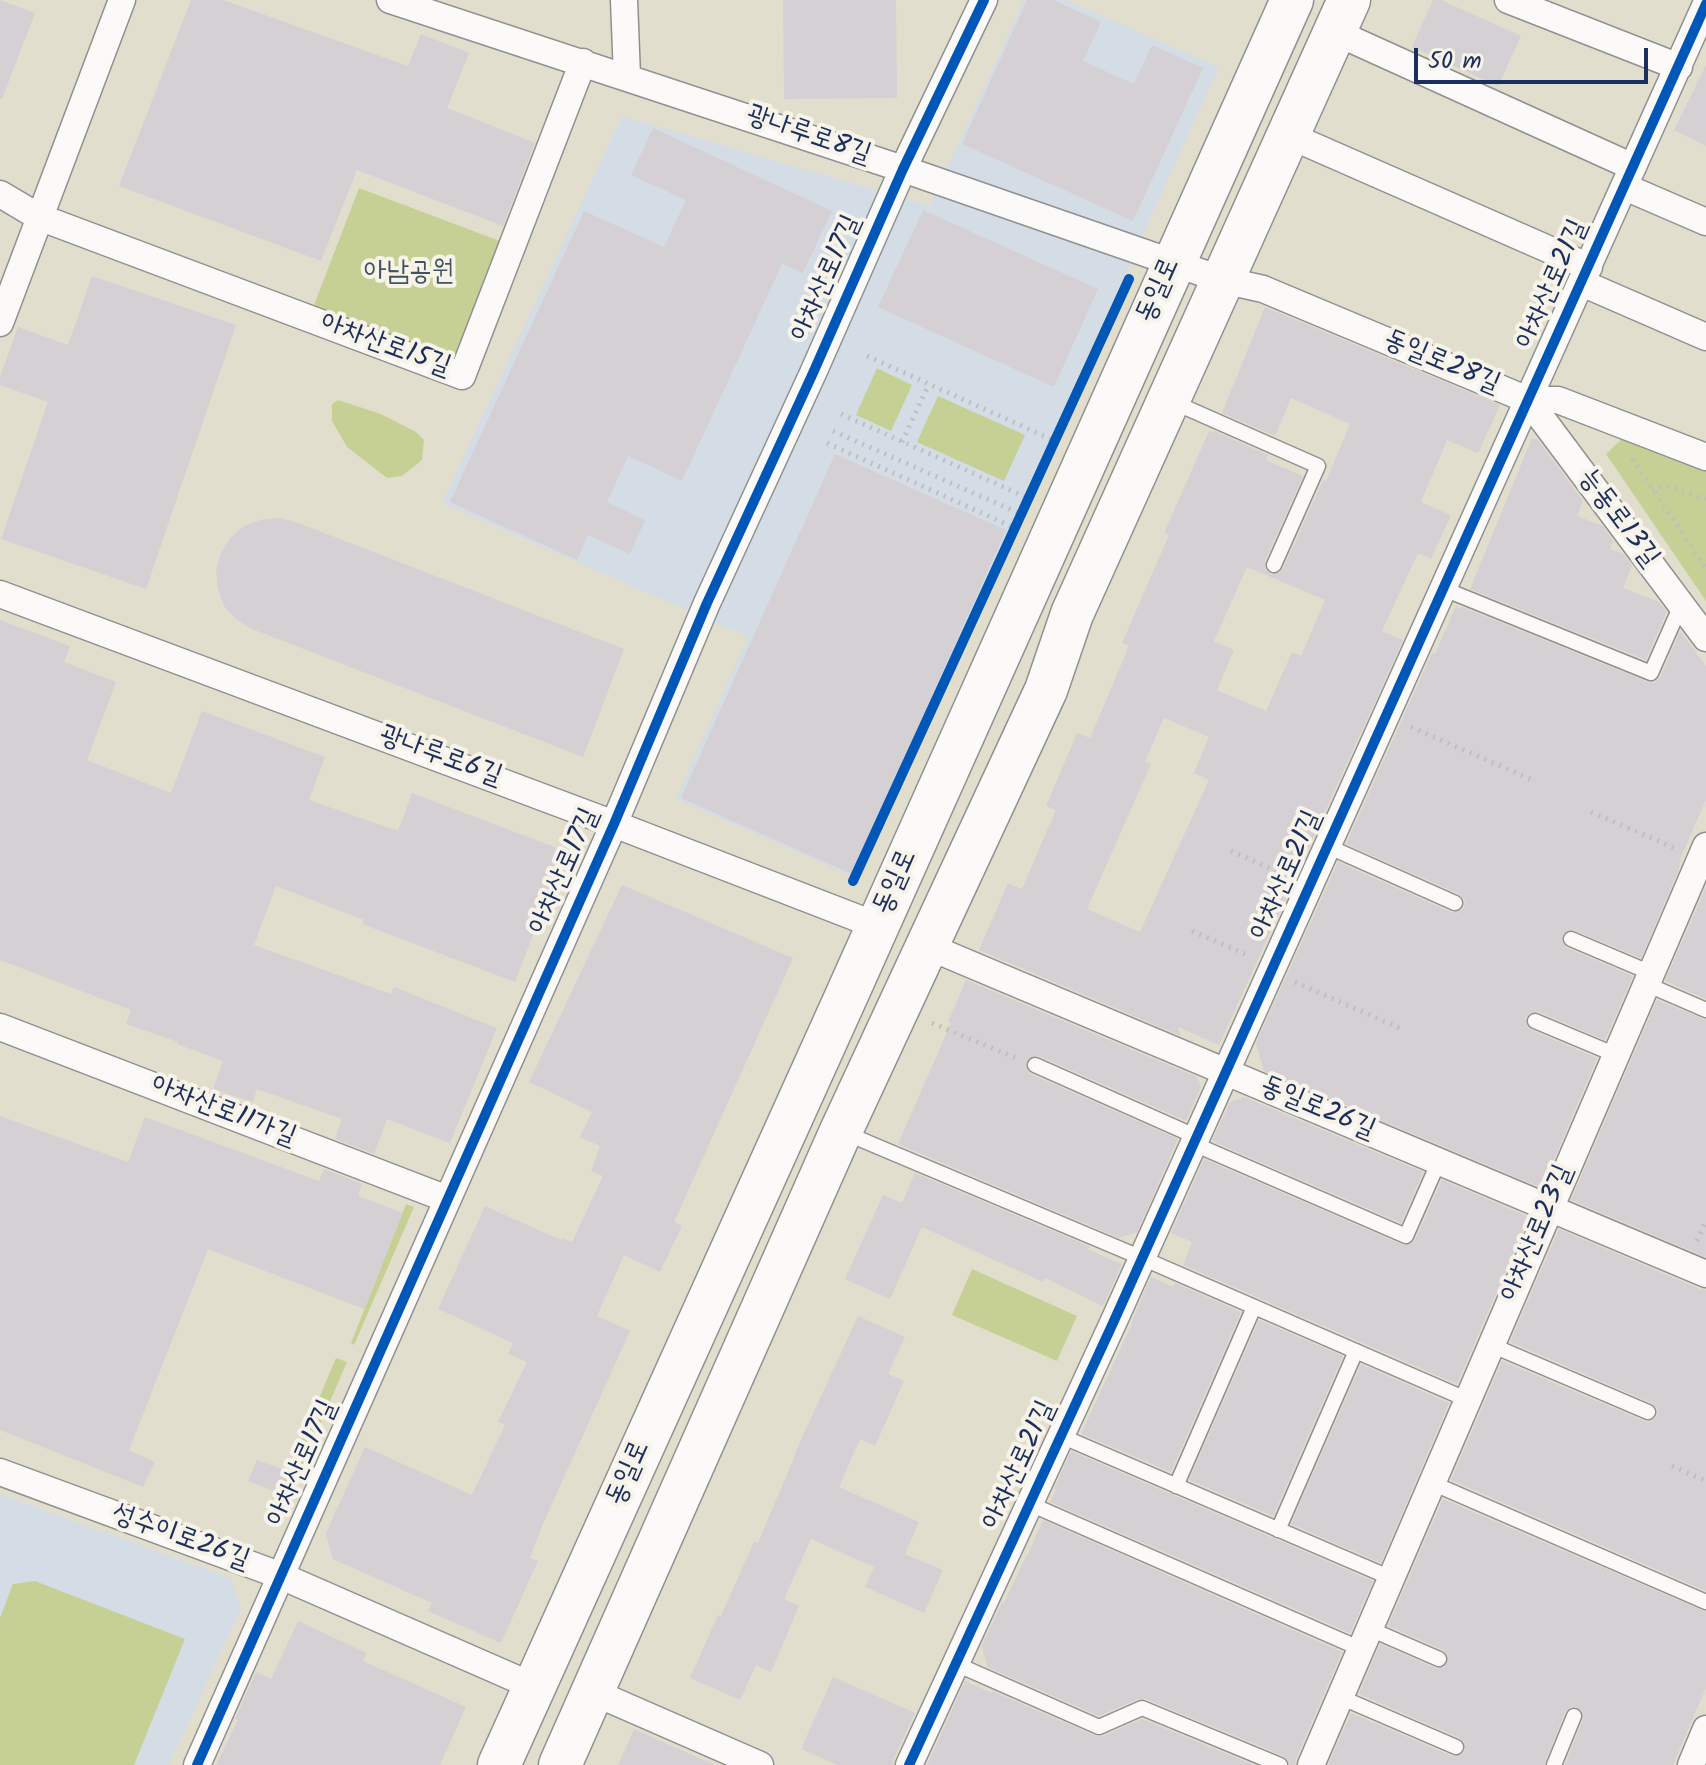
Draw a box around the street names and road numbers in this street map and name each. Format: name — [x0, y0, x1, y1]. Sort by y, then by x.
street label: 광나루로8길 — [741, 100, 875, 174]
street label: 아차산로17길 — [785, 211, 871, 347]
street label: 아차산로21길 — [1511, 215, 1597, 355]
street label: 동일로 — [1131, 253, 1189, 329]
street label: 아차산로15길 — [315, 308, 455, 386]
street label: 동일로28길 — [1378, 324, 1504, 404]
street label: 능동로13길 — [1569, 463, 1665, 575]
street label: 광나루로6길 — [374, 720, 506, 796]
street label: 아차산로17길 — [523, 804, 609, 940]
street label: 아차산로21길 — [1245, 806, 1331, 946]
street label: 동일로 — [868, 845, 926, 921]
street label: 아차산로11가길 — [146, 1070, 300, 1156]
street label: 동일로26길 — [1254, 1071, 1380, 1149]
street label: 아차산로23길 — [1495, 1161, 1583, 1307]
street label: 아차산로17길 — [261, 1396, 347, 1532]
street label: 아차산로21길 — [977, 1396, 1065, 1536]
street label: 동일로 — [601, 1436, 659, 1512]
street label: 성수이로26길 — [106, 1499, 254, 1579]

